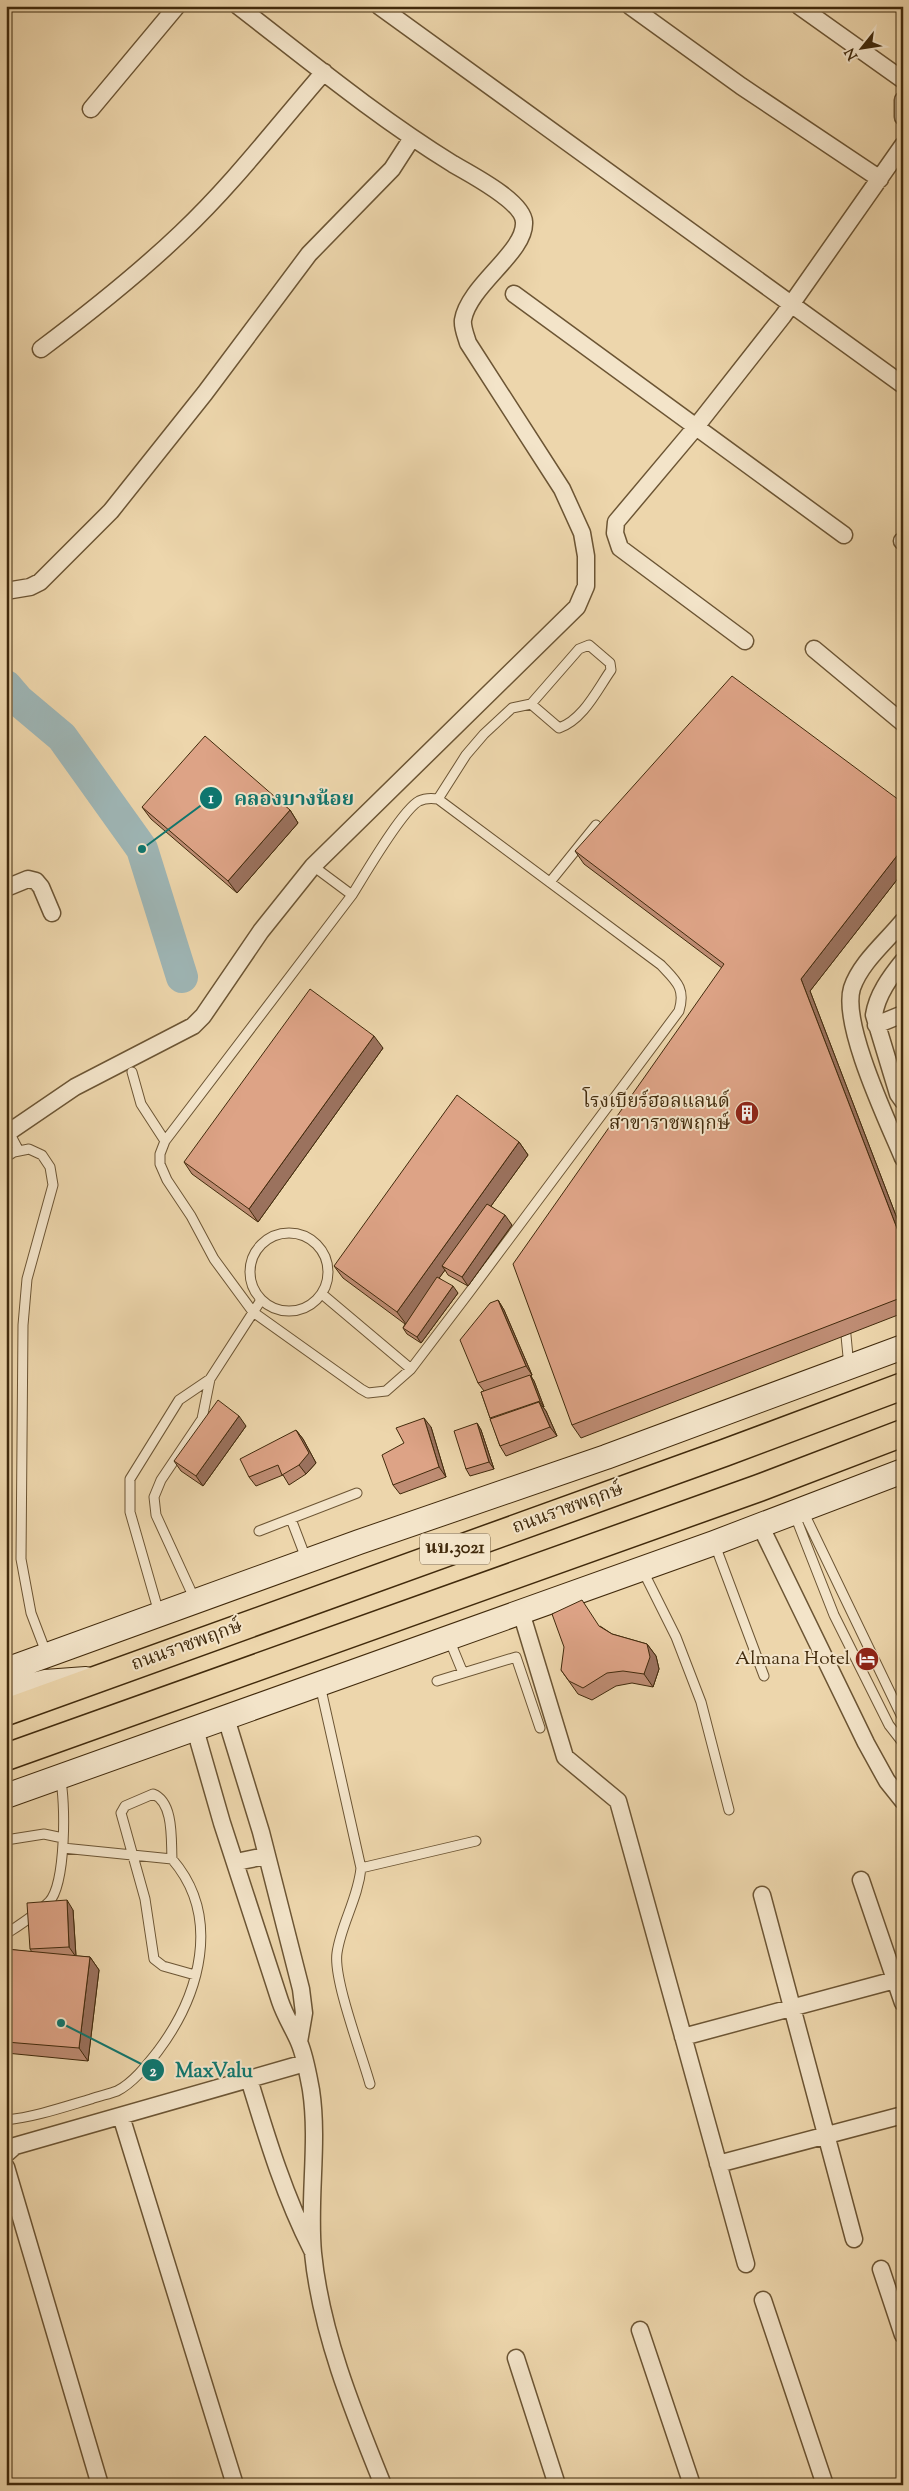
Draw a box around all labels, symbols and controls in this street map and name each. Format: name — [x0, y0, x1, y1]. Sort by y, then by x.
north arrow — [836, 22, 886, 72]
text: N — [841, 44, 864, 63]
callout: คลองบางน้อย — [198, 780, 364, 815]
text: คลองบางน้อย — [234, 786, 354, 815]
text: 1 — [208, 789, 214, 810]
place label: โรงเบียร์ฮอลแลนด์ สาขาราชพฤกษ์ — [582, 1086, 730, 1138]
building icon: โรงเบียร์ฮอลแลนด์ สาขาราชพฤกษ์ — [734, 1100, 760, 1126]
street label: ถนนราชพฤกษ์ — [509, 1476, 627, 1542]
road number: นบ.3021 — [420, 1534, 490, 1565]
street label: ถนนราชพฤกษ์ — [128, 1613, 246, 1679]
place label: Almana Hotel — [735, 1646, 850, 1673]
hotel icon: Almana Hotel — [854, 1646, 880, 1672]
callout: MaxValu — [140, 2053, 263, 2088]
text: MaxValu — [175, 2058, 253, 2087]
text: 2 — [149, 2062, 157, 2083]

